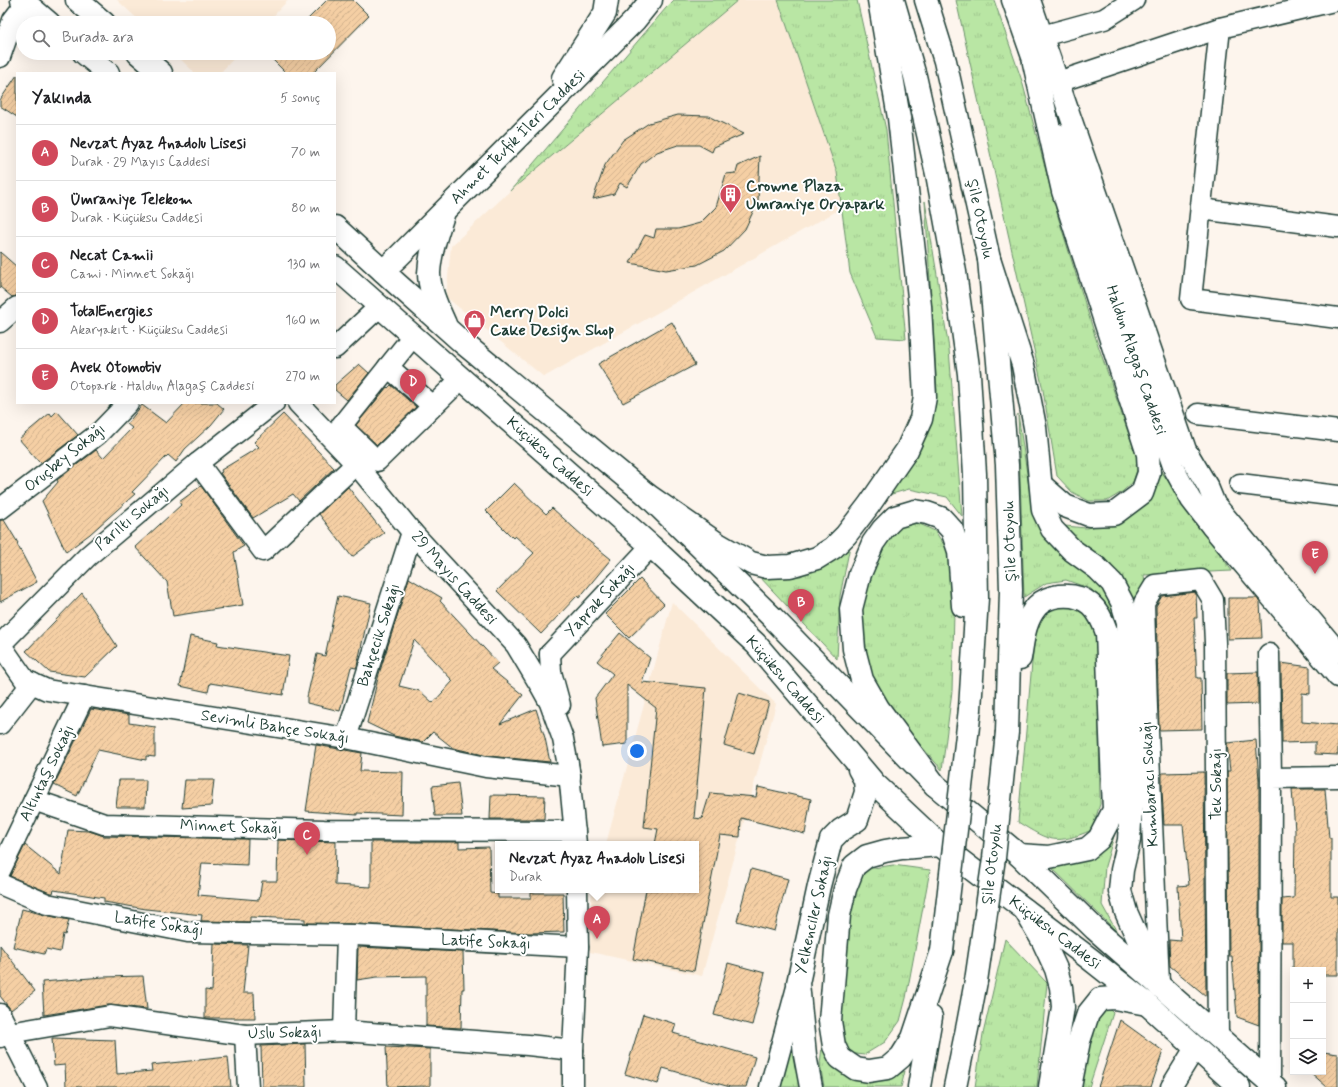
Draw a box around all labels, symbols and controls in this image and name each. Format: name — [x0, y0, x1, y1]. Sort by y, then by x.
search box — [16, 16, 336, 60]
icon: search — [30, 27, 52, 49]
text: Burada ara — [62, 28, 134, 48]
street label: Ahmet Tevfik İleri Caddesi — [446, 65, 590, 209]
text: Yakında — [32, 87, 92, 109]
text: 5 sonuç — [280, 90, 320, 107]
text: Nevzat Ayaz Anadolu Lisesi — [70, 134, 246, 154]
text: A — [41, 144, 49, 161]
text: 70 m — [291, 144, 320, 161]
text: Durak · 29 Mayıs Caddesi — [70, 154, 210, 171]
place label: Crowne Plaza Umraniye Oryapark — [746, 176, 885, 215]
street label: Şile Otoyolu — [961, 177, 999, 261]
building icon: Crowne Plaza Umraniye Oryapark — [717, 182, 743, 215]
text: Ümraniye Telekom — [70, 190, 193, 210]
text: B — [41, 200, 49, 217]
text: 80 m — [291, 200, 320, 217]
text: Durak · Küçüksu Caddesi — [70, 210, 203, 227]
text: Necat Camii — [70, 246, 153, 266]
text: C — [40, 256, 50, 273]
text: 130 m — [287, 256, 320, 273]
text: Cami · Minnet Sokağı — [70, 266, 194, 283]
street label: Haldun Alagaş Caddesi — [1100, 282, 1172, 438]
text: TotalEnergies — [70, 302, 153, 322]
place label: Merry Dolci Cake Design Shop — [490, 302, 615, 343]
shop icon: Merry Dolci Cake Design Shop — [462, 308, 488, 341]
text: D — [41, 312, 49, 329]
text: 160 m — [285, 312, 320, 329]
text: Akaryakıt · Küçüksu Caddesi — [70, 322, 228, 339]
text: Avek Otomotiv — [70, 358, 161, 378]
text: E — [41, 368, 49, 385]
text: 270 m — [285, 368, 320, 385]
pin: D — [400, 369, 426, 402]
text: Otopark · Haldun Alagaş Caddesi — [70, 378, 254, 395]
street label: Küçüksu Caddesi — [502, 412, 598, 502]
street label: Oruçbey Sokağı — [20, 419, 110, 497]
street label: Parıltı Sokağı — [90, 481, 174, 555]
street label: Şile Otoyolu — [998, 500, 1022, 582]
street label: 29 Mayıs Caddesi — [406, 527, 502, 630]
pin: E — [1302, 541, 1328, 574]
street label: Yaprak Sokağı — [560, 558, 640, 642]
street label: Bahçecik Sokağı — [352, 581, 406, 689]
pin: B — [788, 589, 814, 622]
street label: Küçüksu Caddesi — [741, 631, 829, 729]
street label: Sevimli Bahçe Sokağı — [199, 705, 351, 749]
street label: Kumbaracı Sokağı — [1136, 720, 1164, 848]
street label: Altıntaş Sokağı — [15, 721, 79, 825]
your location — [627, 741, 647, 761]
street label: Tek Sokağı — [1206, 748, 1227, 820]
street label: Minnet Sokağı — [180, 815, 282, 839]
pin: C — [294, 822, 320, 855]
street label: Şile Otoyolu — [977, 822, 1007, 906]
popup — [495, 841, 699, 893]
text: Nevzat Ayaz Anadolu Lisesi — [509, 849, 685, 869]
street label: Yelkenciler Sokağı — [790, 853, 838, 977]
text: Durak — [509, 869, 542, 886]
street label: Küçüksu Caddesi — [1004, 891, 1106, 975]
pin: A — [584, 906, 610, 939]
street label: Latife Sokağı — [113, 907, 205, 941]
street label: Latife Sokağı — [440, 929, 532, 955]
map controls — [1290, 967, 1326, 1075]
button: + — [1290, 967, 1326, 1003]
button: − — [1290, 1003, 1326, 1039]
street label: Uslu Sokağı — [248, 1022, 322, 1044]
button: layers — [1290, 1039, 1326, 1075]

